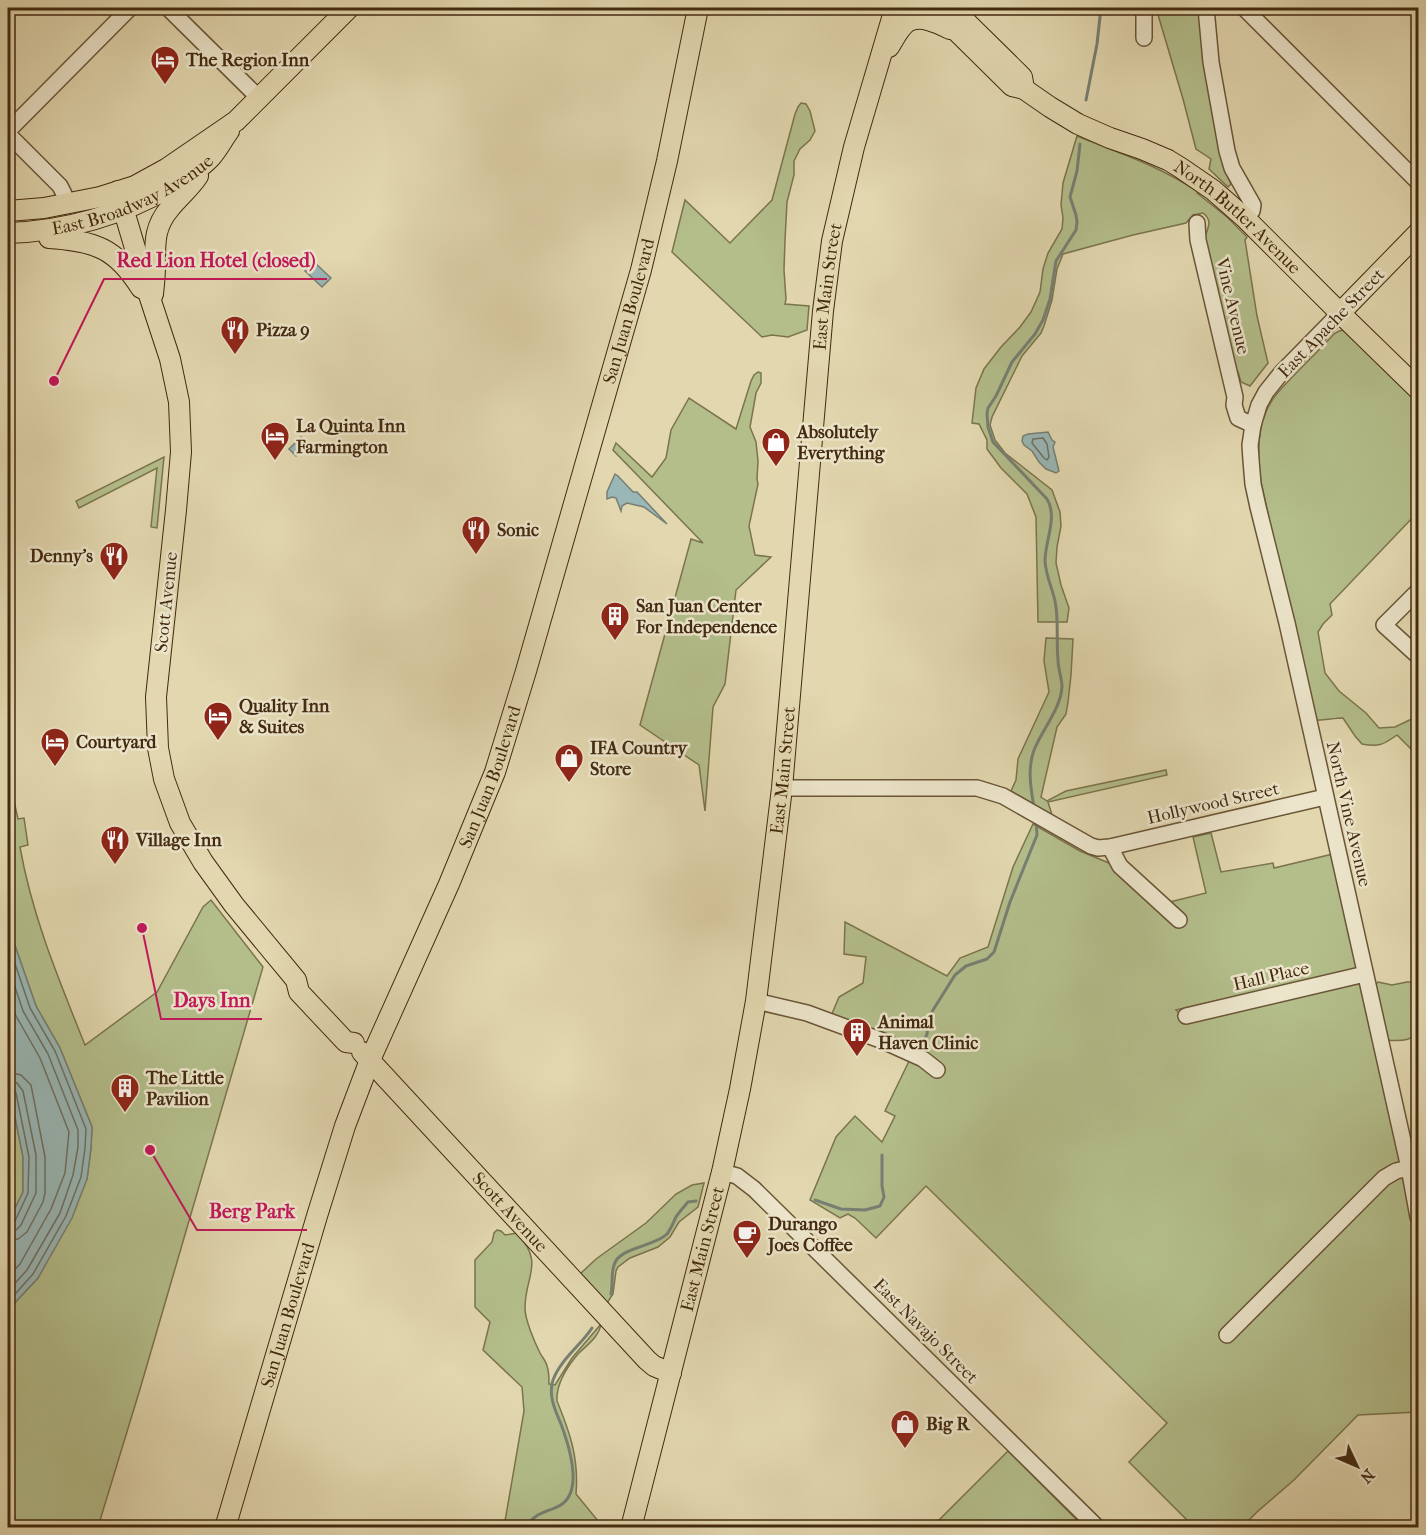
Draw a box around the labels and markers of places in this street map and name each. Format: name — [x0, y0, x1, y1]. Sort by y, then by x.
hotel icon: The Region Inn — [149, 44, 181, 86]
place label: The Region Inn — [185, 50, 310, 71]
callout: Red Lion Hotel (closed) — [104, 241, 327, 279]
restaurant icon: Pizza 9 — [219, 314, 251, 356]
place label: Pizza 9 — [256, 320, 310, 341]
place label: La Quinta Inn Farmington — [295, 416, 406, 458]
hotel icon: La Quinta Inn Farmington — [259, 420, 291, 462]
place label: Absolutely Everything — [796, 422, 886, 464]
shop icon: Absolutely Everything — [760, 426, 792, 468]
restaurant icon: Sonic — [460, 514, 492, 556]
place label: Sonic — [497, 520, 539, 541]
restaurant icon: Denny's — [98, 540, 130, 582]
place label: Denny's — [30, 546, 93, 567]
place label: San Juan Center For Independence — [635, 596, 777, 638]
building icon: San Juan Center For Independence — [599, 600, 631, 642]
place label: Quality Inn & Suites — [239, 696, 330, 738]
hotel icon: Quality Inn & Suites — [202, 700, 234, 742]
hotel icon: Courtyard — [39, 726, 71, 768]
place label: Courtyard — [76, 732, 158, 753]
place label: IFA Country Store — [590, 738, 689, 780]
shop icon: IFA Country Store — [553, 742, 585, 784]
restaurant icon: Village Inn — [99, 824, 131, 866]
place label: Village Inn — [135, 830, 222, 851]
callout: Days Inn — [161, 981, 262, 1019]
place label: Animal Haven Clinic — [877, 1012, 978, 1054]
building icon: Animal Haven Clinic — [841, 1016, 873, 1058]
place label: The Little Pavilion — [145, 1068, 224, 1110]
building icon: The Little Pavilion — [109, 1072, 141, 1114]
callout: Berg Park — [197, 1192, 307, 1230]
place label: Durango Joes Coffee — [766, 1214, 853, 1256]
cafe icon: Durango Joes Coffee — [731, 1218, 763, 1260]
shop icon: Big R — [889, 1408, 921, 1450]
place label: Big R — [926, 1414, 970, 1435]

